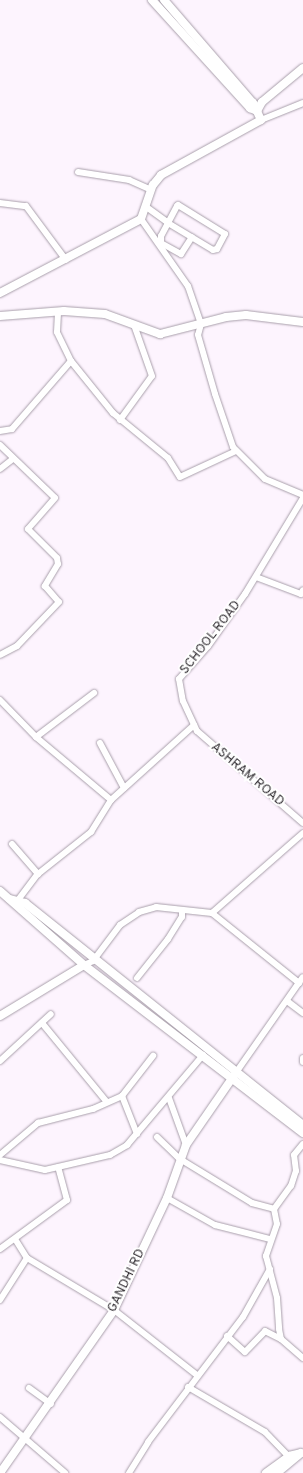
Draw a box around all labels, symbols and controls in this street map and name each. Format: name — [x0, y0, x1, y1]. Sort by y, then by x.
street label: SCHOOL ROAD — [177, 598, 245, 678]
street label: ASHRAM ROAD — [207, 740, 287, 810]
street label: GANDHI RD — [105, 1247, 149, 1315]

